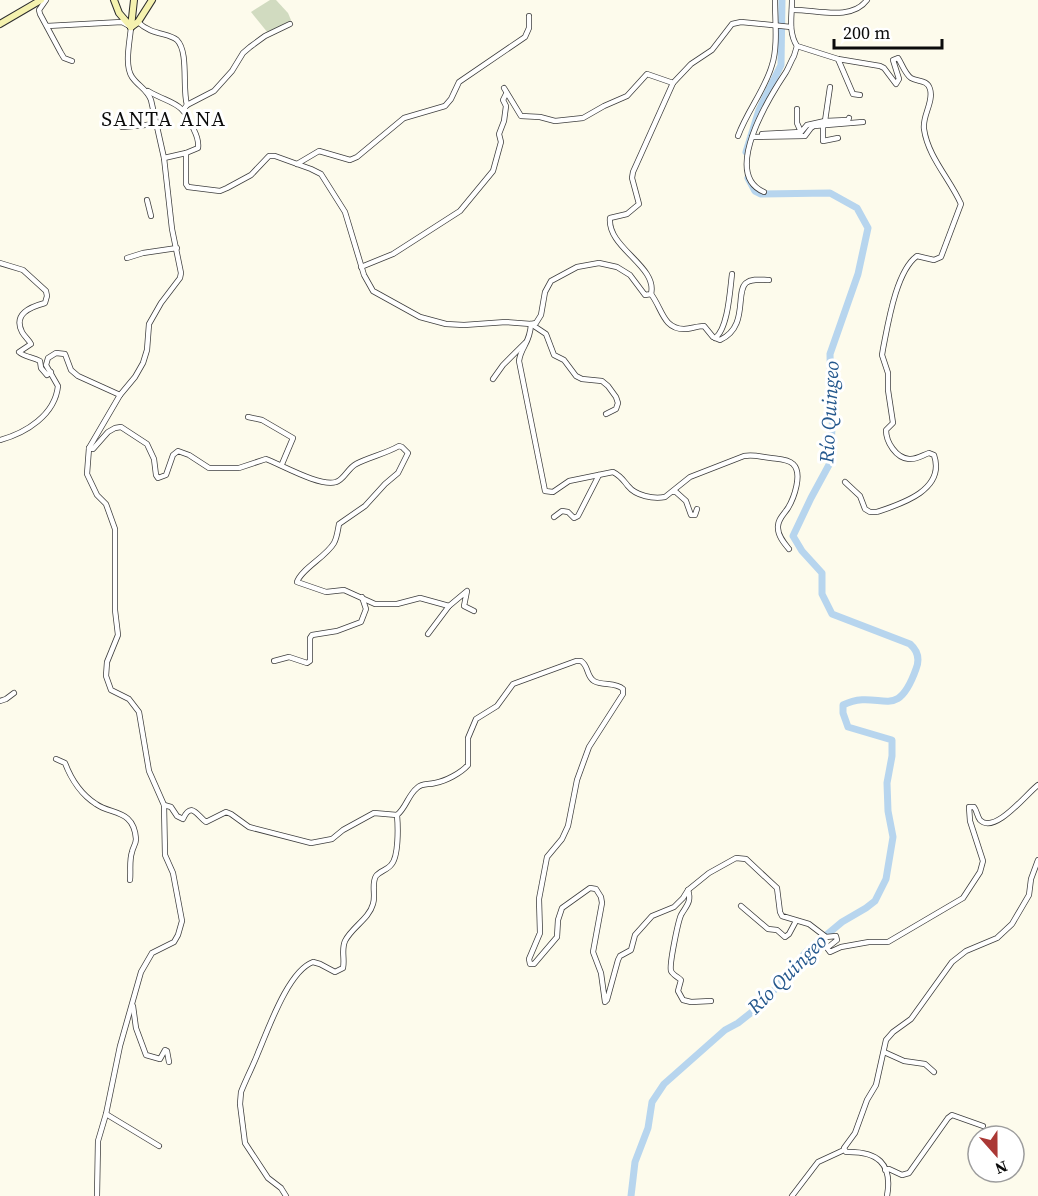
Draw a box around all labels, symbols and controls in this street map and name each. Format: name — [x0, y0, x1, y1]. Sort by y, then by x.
scale bar — [834, 12, 942, 50]
text: 200 m — [843, 20, 890, 45]
district label: SANTA ANA — [101, 104, 227, 133]
water label: Río Quingeo — [812, 360, 846, 465]
water label: Río Quingeo — [740, 928, 833, 1021]
north arrow — [966, 1124, 1026, 1184]
text: N — [992, 1156, 1011, 1180]

